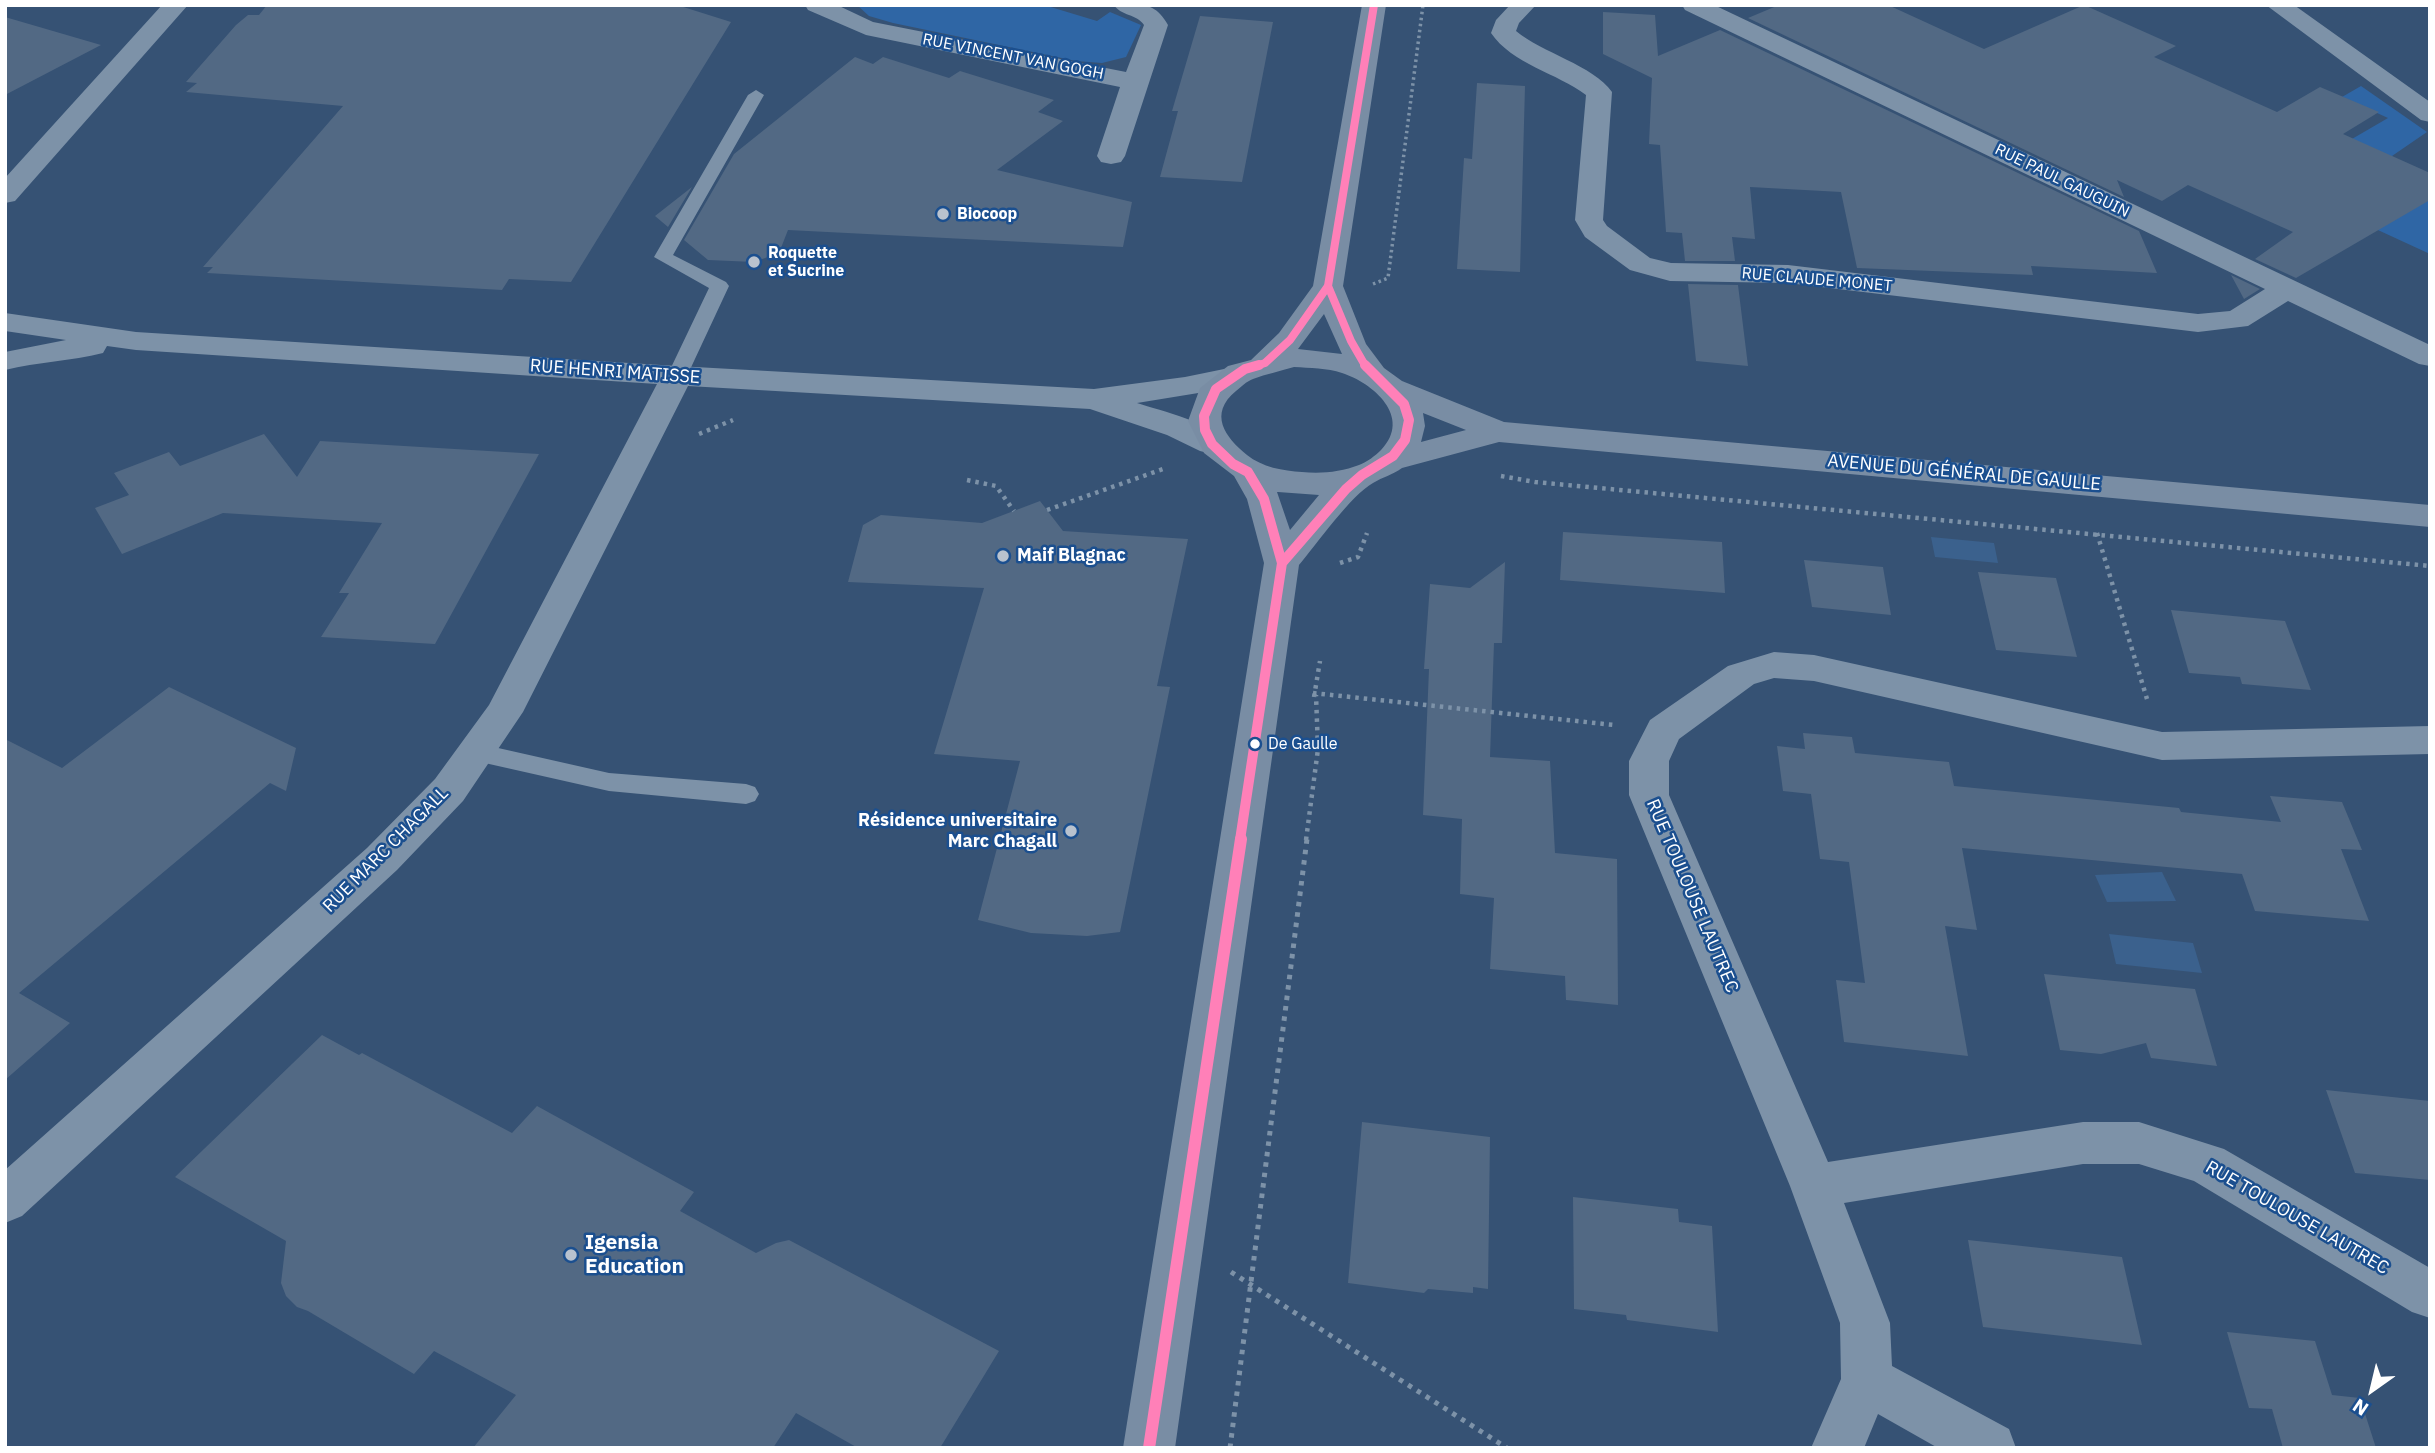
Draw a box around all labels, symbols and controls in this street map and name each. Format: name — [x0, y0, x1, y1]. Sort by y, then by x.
street label: RUE VINCENT VAN GOGH — [921, 30, 1105, 84]
street label: RUE PAUL GAUGUIN — [1992, 140, 2132, 222]
place label: Biocoop — [957, 204, 1017, 224]
marker: Biocoop — [935, 206, 951, 222]
place label: Roquette et Sucrine — [768, 243, 844, 281]
marker: Roquette et Sucrine — [746, 254, 762, 270]
street label: RUE CLAUDE MONET — [1741, 264, 1893, 296]
street label: RUE HENRI MATISSE — [529, 355, 701, 389]
street label: AVENUE DU GÉNÉRAL DE GAULLE — [1826, 450, 2102, 496]
place label: Maif Blagnac — [1017, 545, 1126, 567]
marker: Maif Blagnac — [995, 548, 1011, 564]
place label: De Gaulle — [1268, 734, 1337, 754]
marker: De Gaulle — [1248, 737, 1262, 751]
street label: RUE MARC CHAGALL — [319, 783, 453, 917]
street label: RUE TOULOUSE LAUTREC — [1641, 796, 1743, 996]
place label: Résidence universitaire Marc Chagall — [858, 810, 1057, 852]
marker: Résidence universitaire Marc Chagall — [1063, 823, 1079, 839]
street label: RUE TOULOUSE LAUTREC — [2201, 1157, 2393, 1279]
place label: Igensia Education — [585, 1230, 684, 1280]
marker: Igensia Education — [563, 1247, 579, 1263]
north arrow — [2337, 1355, 2407, 1425]
text: N — [2348, 1394, 2373, 1421]

